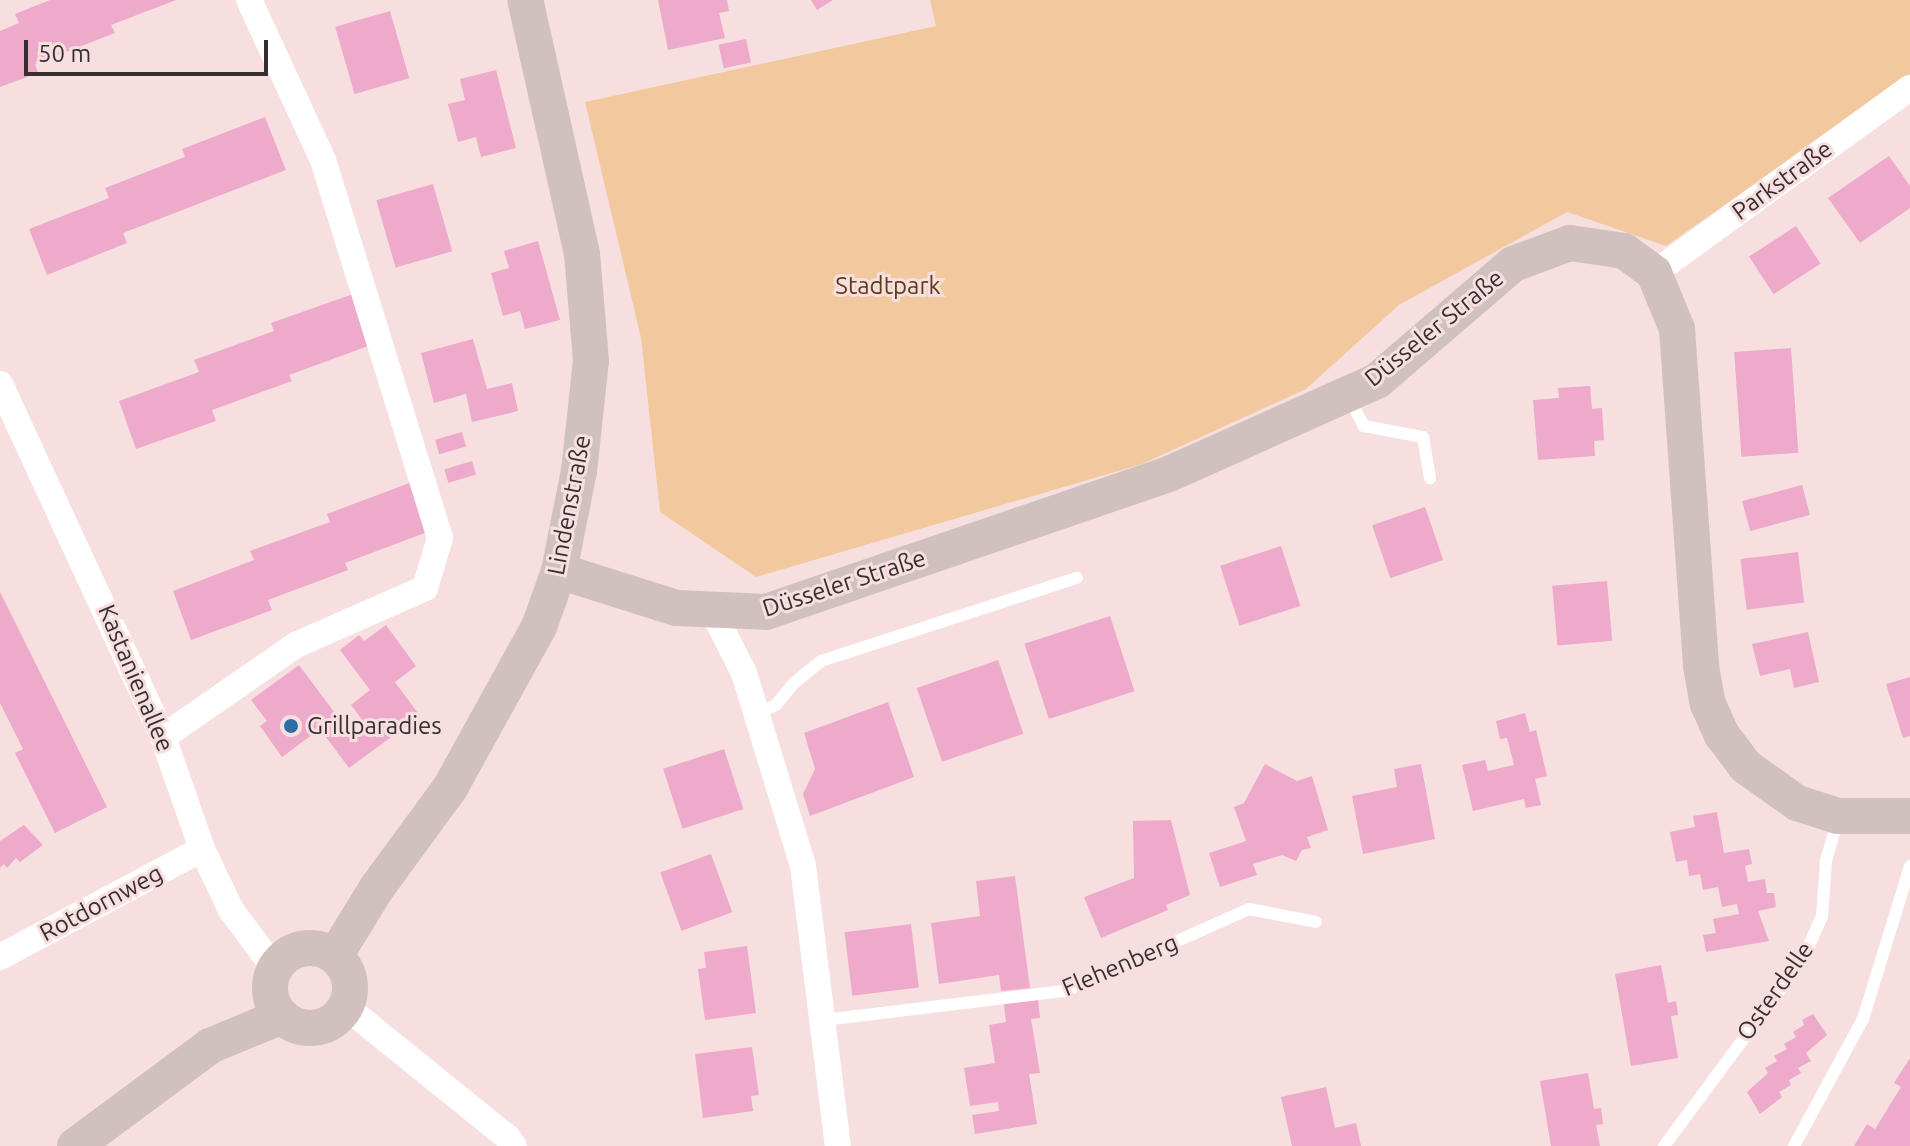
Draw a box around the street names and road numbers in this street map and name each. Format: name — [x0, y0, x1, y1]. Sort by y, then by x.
street label: Parkstraße — [1726, 134, 1838, 226]
street label: Düsseler Straße — [1359, 263, 1509, 393]
street label: Lindenstraße — [541, 433, 597, 577]
street label: Düsseler Straße — [759, 543, 929, 623]
street label: Kastanienallee — [92, 600, 180, 756]
street label: Rotdornweg — [35, 859, 167, 947]
street label: Flehenberg — [1058, 928, 1182, 1002]
street label: Osterdelle — [1731, 936, 1819, 1046]

